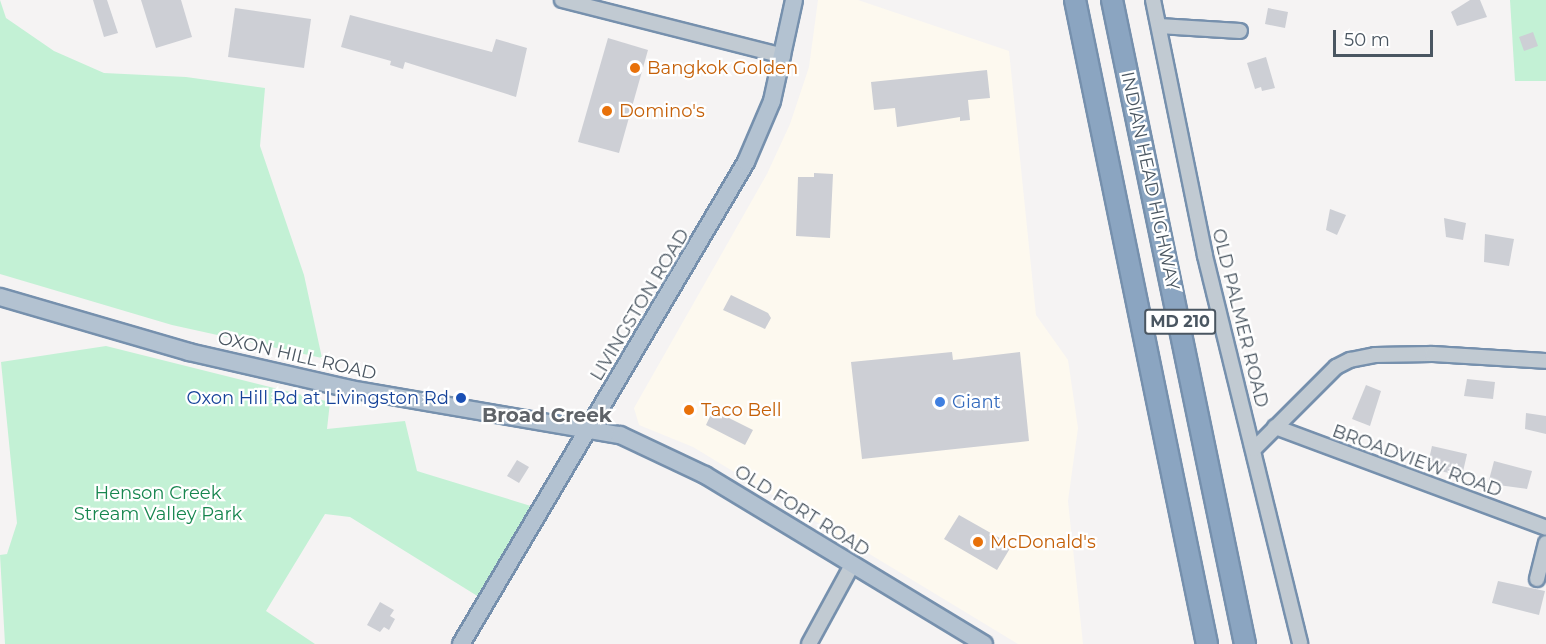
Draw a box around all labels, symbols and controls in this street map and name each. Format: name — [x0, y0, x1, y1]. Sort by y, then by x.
scale bar — [1336, 18, 1436, 56]
text: 50 m — [1344, 29, 1390, 51]
place label: Bangkok Golden — [647, 57, 798, 79]
marker: Bangkok Golden — [628, 61, 642, 75]
street label: INDIAN HEAD HIGHWAY — [1116, 70, 1184, 292]
place label: Domino's — [619, 100, 705, 122]
marker: Domino's — [600, 104, 614, 118]
street label: LIVINGSTON ROAD — [586, 225, 694, 385]
street label: OLD PALMER ROAD — [1207, 226, 1273, 410]
road number: MD 210 — [1144, 309, 1216, 335]
street label: OXON HILL ROAD — [216, 327, 378, 385]
place label: Oxon Hill Rd at Livingston Rd — [187, 387, 449, 409]
marker: Oxon Hill Rd at Livingston Rd — [454, 391, 468, 405]
place label: Giant — [952, 391, 1001, 413]
marker: Giant — [933, 395, 947, 409]
place label: Taco Bell — [701, 399, 782, 421]
district label: Broad Creek — [482, 403, 612, 427]
marker: Taco Bell — [682, 403, 696, 417]
street label: BROADVIEW ROAD — [1329, 420, 1505, 502]
street label: OLD FORT ROAD — [730, 461, 874, 561]
park label: Henson Creek Stream Valley Park — [74, 483, 242, 526]
place label: McDonald's — [990, 531, 1096, 553]
marker: McDonald's — [971, 535, 985, 549]

